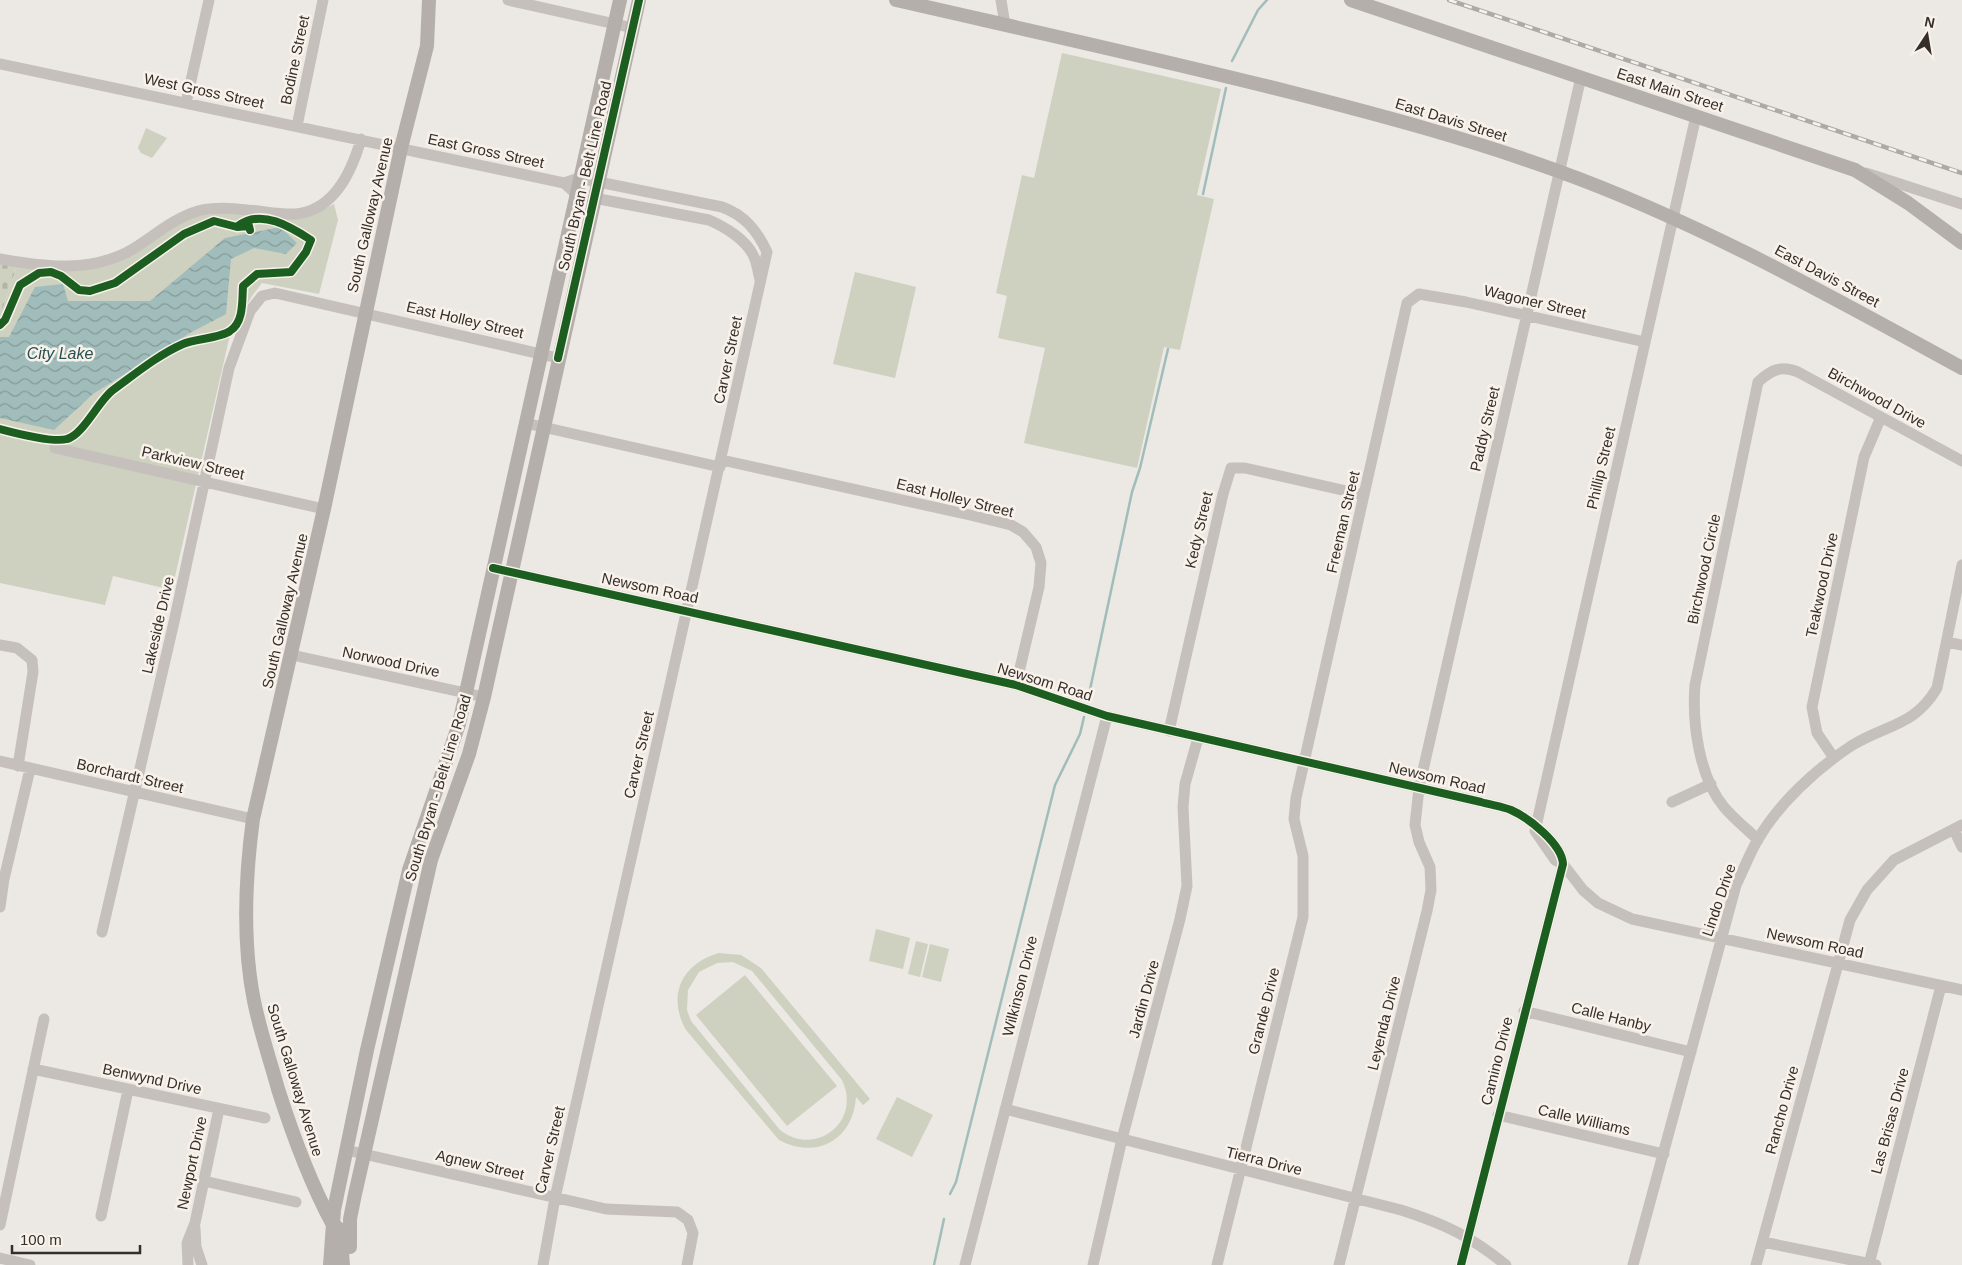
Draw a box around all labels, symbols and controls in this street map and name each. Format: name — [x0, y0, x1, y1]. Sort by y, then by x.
north arrow — [1902, 10, 1952, 60]
street label: Bodine Street — [277, 13, 312, 106]
text: N — [1923, 13, 1936, 31]
street label: East Main Street — [1615, 64, 1726, 115]
street label: West Gross Street — [143, 69, 266, 112]
street label: South Bryan - Belt Line Road — [554, 79, 615, 272]
street label: East Davis Street — [1393, 94, 1510, 145]
street label: East Gross Street — [426, 130, 547, 171]
street label: South Galloway Avenue — [343, 136, 396, 294]
street label: East Davis Street — [1772, 241, 1883, 311]
street label: Wagoner Street — [1482, 281, 1589, 322]
street label: East Holley Street — [405, 298, 526, 341]
street label: Carver Street — [710, 314, 745, 405]
water label: City Lake — [27, 345, 93, 362]
street label: Birchwood Drive — [1825, 364, 1929, 431]
street label: Paddy Street — [1466, 384, 1503, 473]
street label: Phillip Street — [1583, 424, 1618, 511]
street label: Parkview Street — [140, 442, 247, 483]
street label: Freeman Street — [1323, 468, 1363, 575]
street label: East Holley Street — [895, 475, 1016, 520]
street label: Kedy Street — [1181, 489, 1216, 570]
street label: Birchwood Circle — [1683, 512, 1724, 626]
street label: Teakwood Drive — [1802, 531, 1841, 639]
street label: South Galloway Avenue — [258, 532, 311, 690]
street label: Newsom Road — [600, 569, 700, 606]
street label: Lakeside Drive — [138, 575, 177, 675]
street label: Norwood Drive — [341, 643, 441, 680]
street label: Newsom Road — [996, 659, 1095, 704]
street label: South Bryan - Belt Line Road — [401, 692, 474, 883]
street label: Carver Street — [620, 709, 657, 800]
street label: Borchardt Street — [75, 755, 186, 796]
street label: Newsom Road — [1387, 758, 1487, 797]
street label: Lindo Drive — [1698, 861, 1739, 938]
street label: Newsom Road — [1765, 924, 1865, 961]
street label: Wilkinson Drive — [999, 934, 1040, 1038]
street label: Jardin Drive — [1125, 958, 1162, 1040]
street label: Grande Drive — [1244, 966, 1283, 1056]
street label: Leyenda Drive — [1364, 974, 1403, 1072]
street label: Calle Hanby — [1569, 998, 1653, 1035]
street label: South Galloway Avenue — [264, 1001, 327, 1158]
street label: Camino Drive — [1477, 1015, 1516, 1107]
street label: Benwynd Drive — [101, 1060, 203, 1097]
street label: Rancho Drive — [1762, 1064, 1801, 1156]
street label: Las Brisas Drive — [1867, 1066, 1912, 1176]
street label: Calle Williams — [1536, 1101, 1632, 1138]
street label: Carver Street — [531, 1104, 568, 1195]
street label: Newport Drive — [173, 1115, 210, 1211]
street label: Tierra Drive — [1224, 1143, 1304, 1178]
street label: Agnew Street — [434, 1146, 527, 1183]
scale bar — [12, 1222, 140, 1254]
text: 100 m — [20, 1231, 62, 1248]

